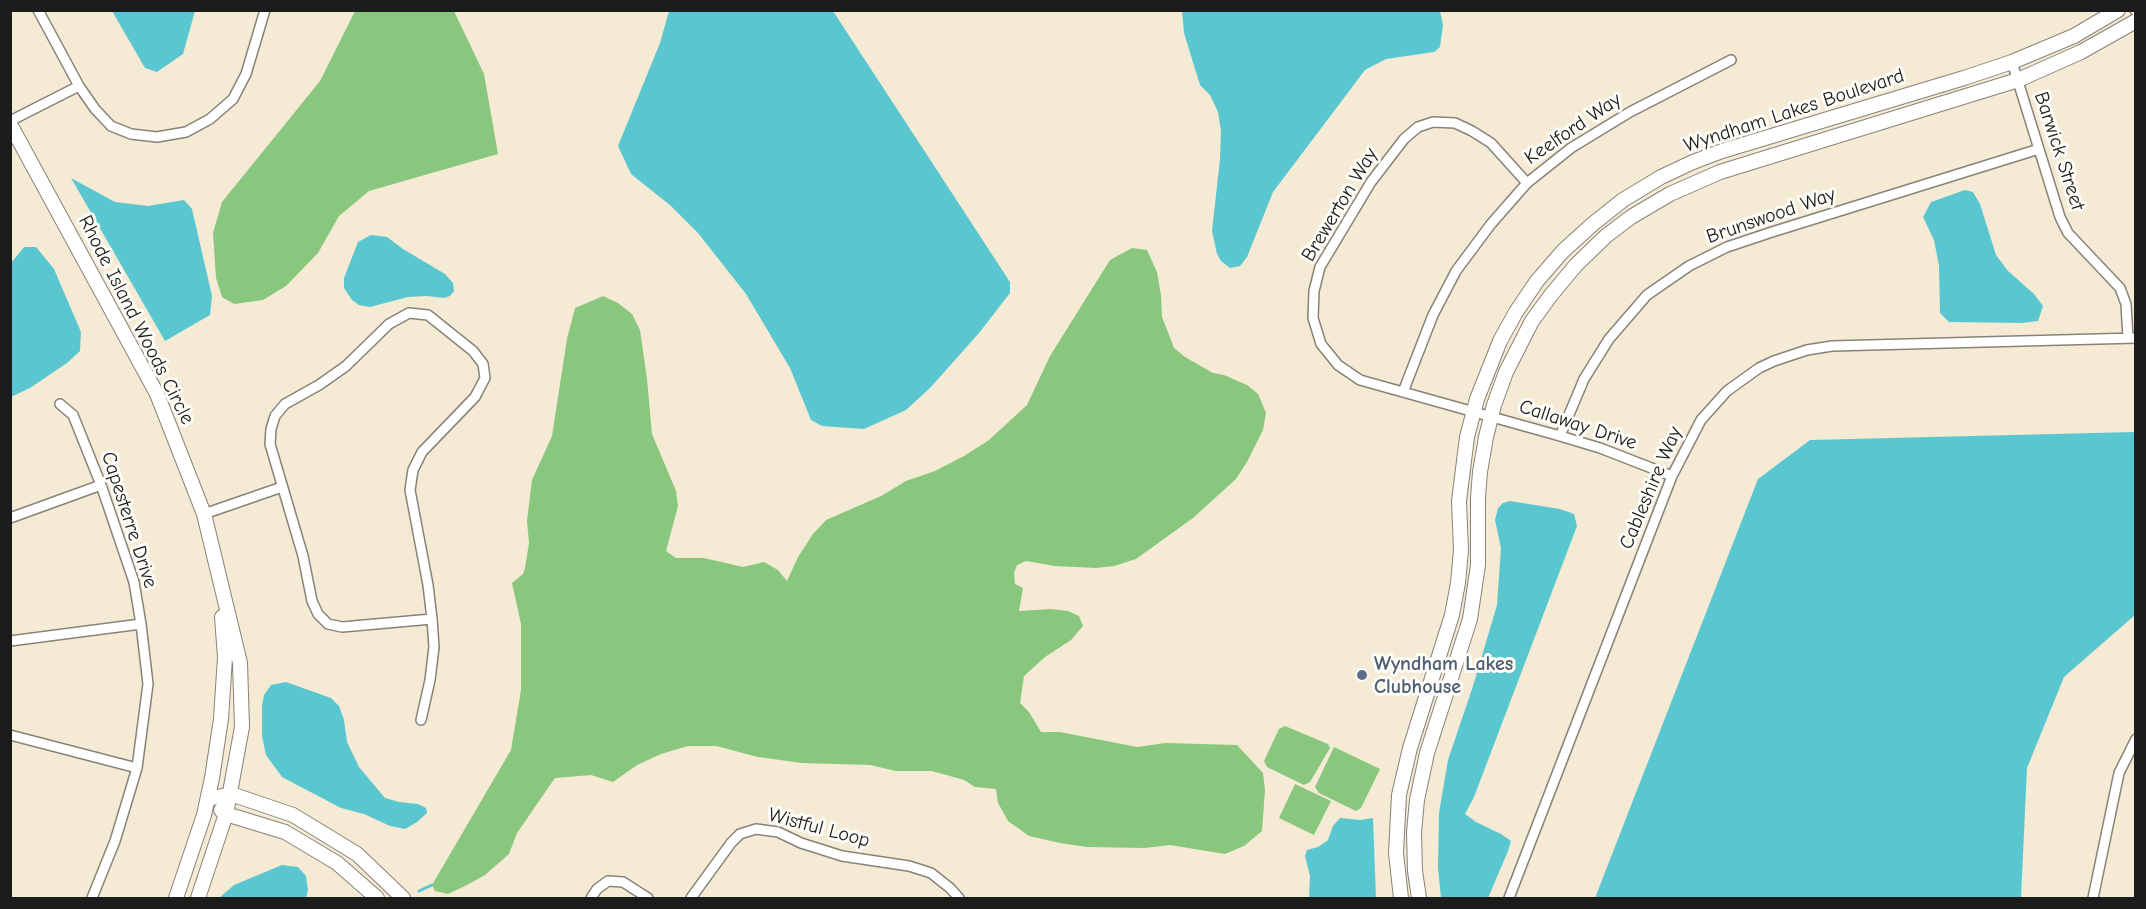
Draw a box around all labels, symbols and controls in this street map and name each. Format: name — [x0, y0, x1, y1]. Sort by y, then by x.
street label: Wyndham Lakes Boulevard — [1681, 64, 1907, 158]
street label: Keelford Way — [1520, 88, 1626, 170]
street label: Barwick Street — [2029, 89, 2089, 213]
street label: Brewerton Way — [1297, 144, 1383, 266]
street label: Brunswood Way — [1703, 183, 1839, 249]
street label: Rhode Island Woods Circle — [73, 212, 199, 428]
street label: Callaway Drive — [1516, 395, 1640, 455]
street label: Cableshire Way — [1614, 423, 1688, 553]
street label: Capesterre Drive — [96, 449, 162, 591]
place label: Wyndham Lakes Clubhouse — [1374, 652, 1513, 699]
marker: Wyndham Lakes Clubhouse — [1355, 668, 1369, 682]
street label: Wistful Loop — [766, 803, 872, 853]

